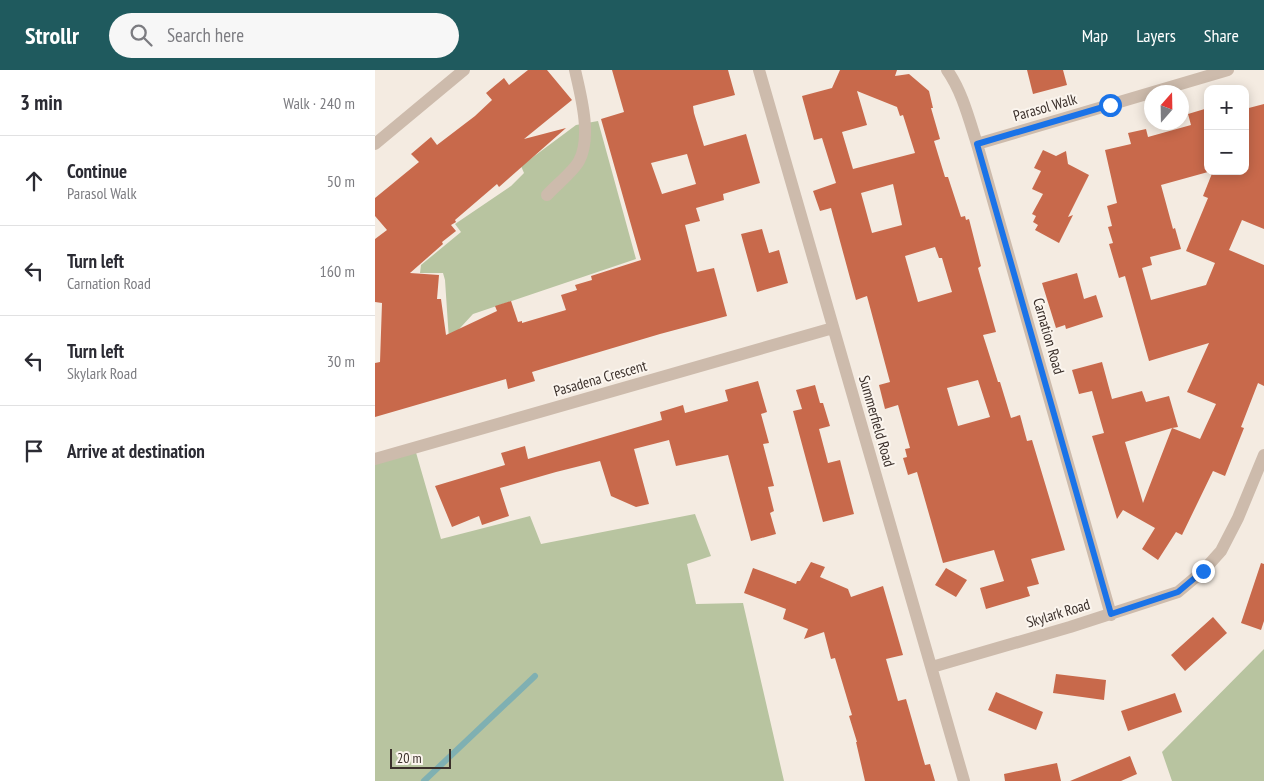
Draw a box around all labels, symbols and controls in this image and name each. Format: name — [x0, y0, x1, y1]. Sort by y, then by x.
search box — [109, 13, 459, 58]
text: Strollr — [25, 20, 79, 51]
icon: search — [127, 21, 155, 49]
text: Search here — [167, 23, 244, 47]
text: Map — [1082, 24, 1108, 47]
text: Layers — [1136, 24, 1176, 47]
text: Share — [1204, 24, 1239, 47]
north arrow — [1144, 85, 1189, 130]
map controls — [1204, 85, 1249, 175]
button: + — [1204, 85, 1249, 130]
text: 3 min — [20, 89, 62, 116]
street label: Parasol Walk — [1011, 89, 1079, 125]
text: Walk · 240 m — [283, 93, 355, 113]
route start — [1099, 94, 1122, 117]
button: − — [1204, 130, 1249, 175]
text: Continue — [67, 159, 127, 183]
icon: ahead — [20, 167, 48, 195]
text: 50 m — [327, 171, 355, 191]
text: Parasol Walk — [67, 183, 137, 203]
text: Turn left — [67, 249, 124, 273]
icon: left — [20, 257, 48, 285]
text: 160 m — [320, 261, 355, 281]
text: Carnation Road — [67, 273, 151, 293]
street label: Carnation Road — [1029, 296, 1069, 376]
text: Turn left — [67, 339, 124, 363]
icon: left — [20, 347, 48, 375]
text: 30 m — [327, 351, 355, 371]
street label: Pasadena Crescent — [551, 356, 649, 400]
text: Skylark Road — [67, 363, 137, 383]
street label: Summerfield Road — [855, 373, 899, 469]
icon: arrive — [20, 437, 48, 465]
text: Arrive at destination — [67, 439, 205, 463]
route end — [1192, 560, 1215, 583]
street label: Skylark Road — [1024, 594, 1092, 632]
scale bar — [390, 746, 451, 769]
text: 20 m — [397, 749, 422, 767]

